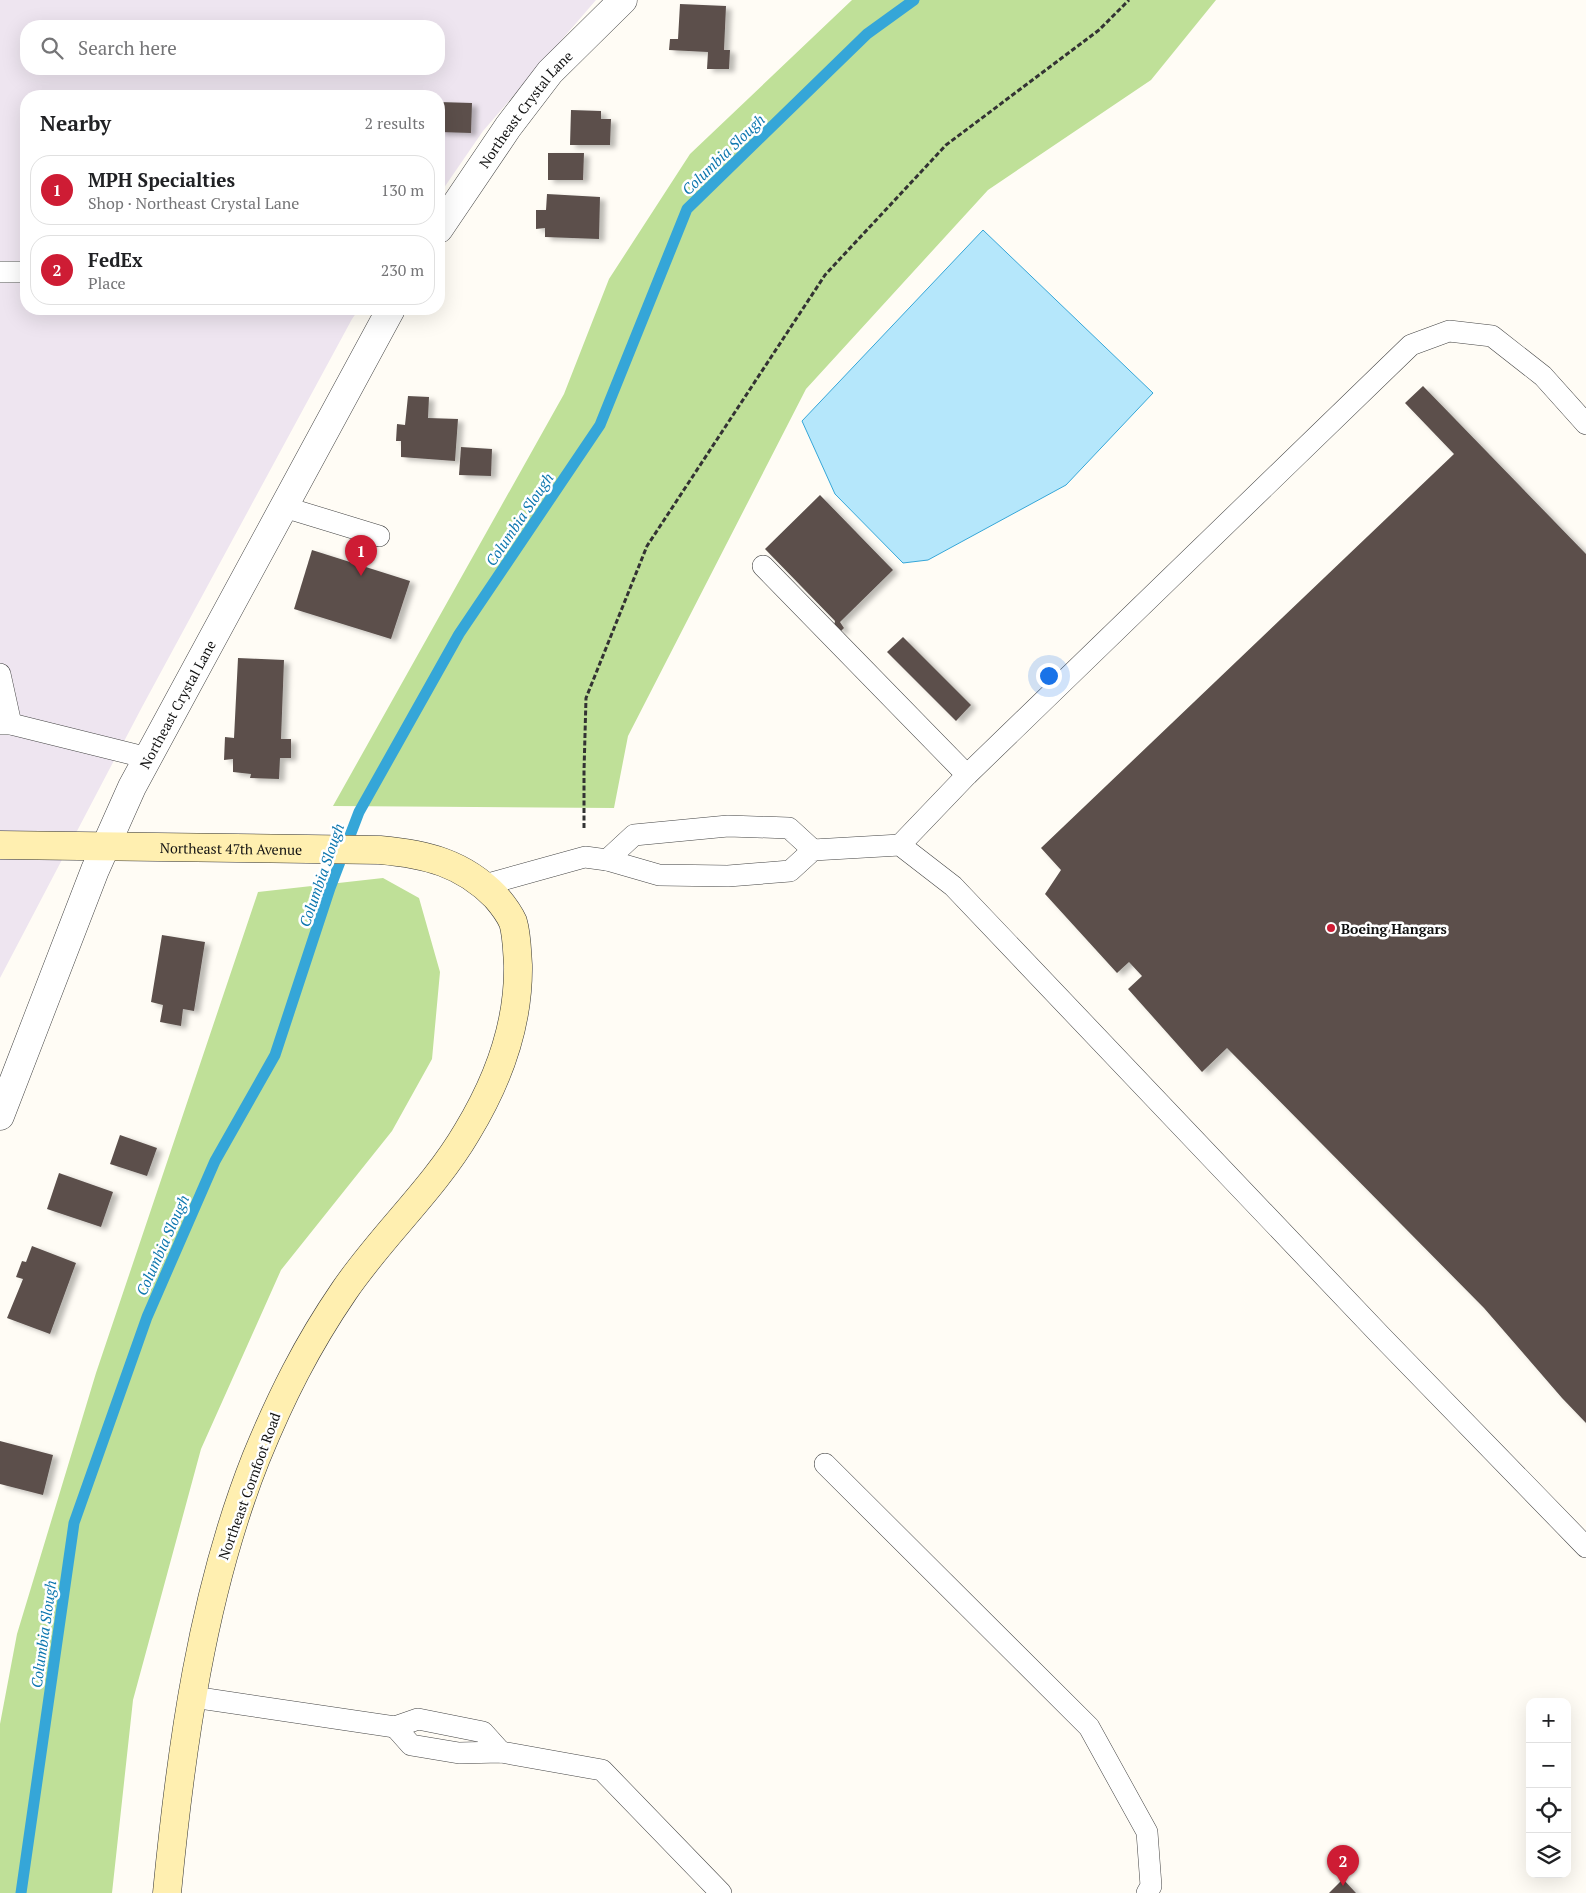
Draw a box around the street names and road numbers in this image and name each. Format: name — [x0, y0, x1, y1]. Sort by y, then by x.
street label: Northeast Crystal Lane — [474, 46, 576, 171]
street label: Northeast Crystal Lane — [134, 636, 220, 772]
street label: Northeast 47th Avenue — [160, 838, 302, 858]
street label: Northeast Cornfoot Road — [214, 1410, 285, 1562]

